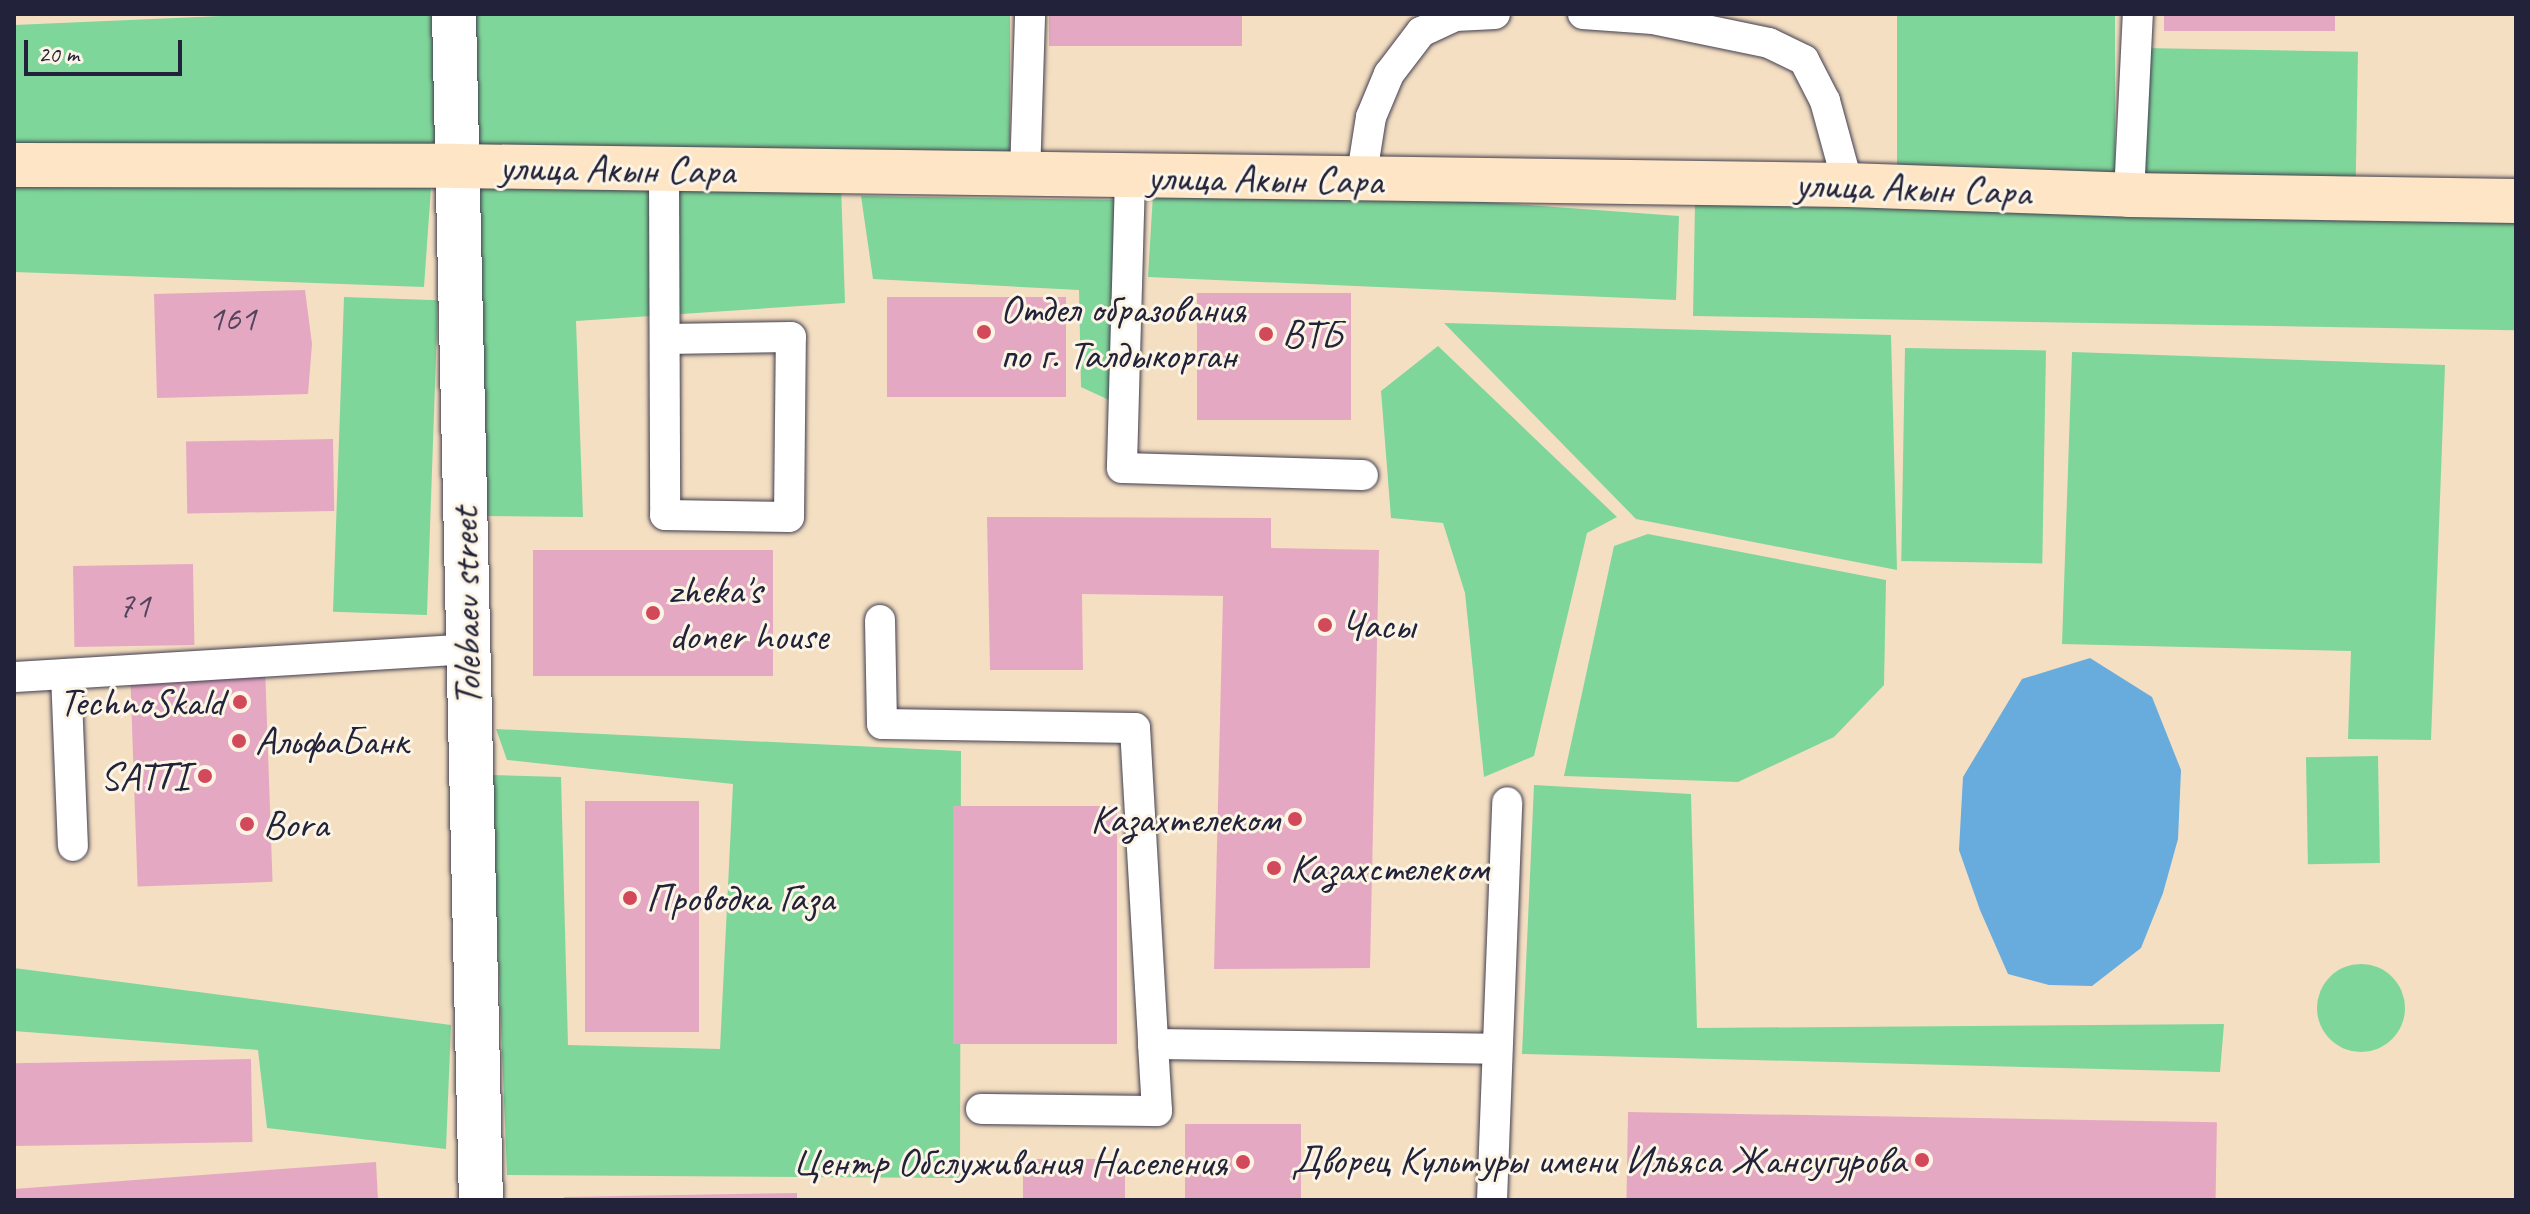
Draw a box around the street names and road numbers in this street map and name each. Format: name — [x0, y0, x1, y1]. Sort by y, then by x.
street label: улица Акын Сара — [499, 143, 735, 195]
street label: улица Акын Сара — [1147, 153, 1383, 205]
street label: улица Акын Сара — [1794, 160, 2032, 216]
street label: Tolebaev street — [440, 507, 492, 707]

